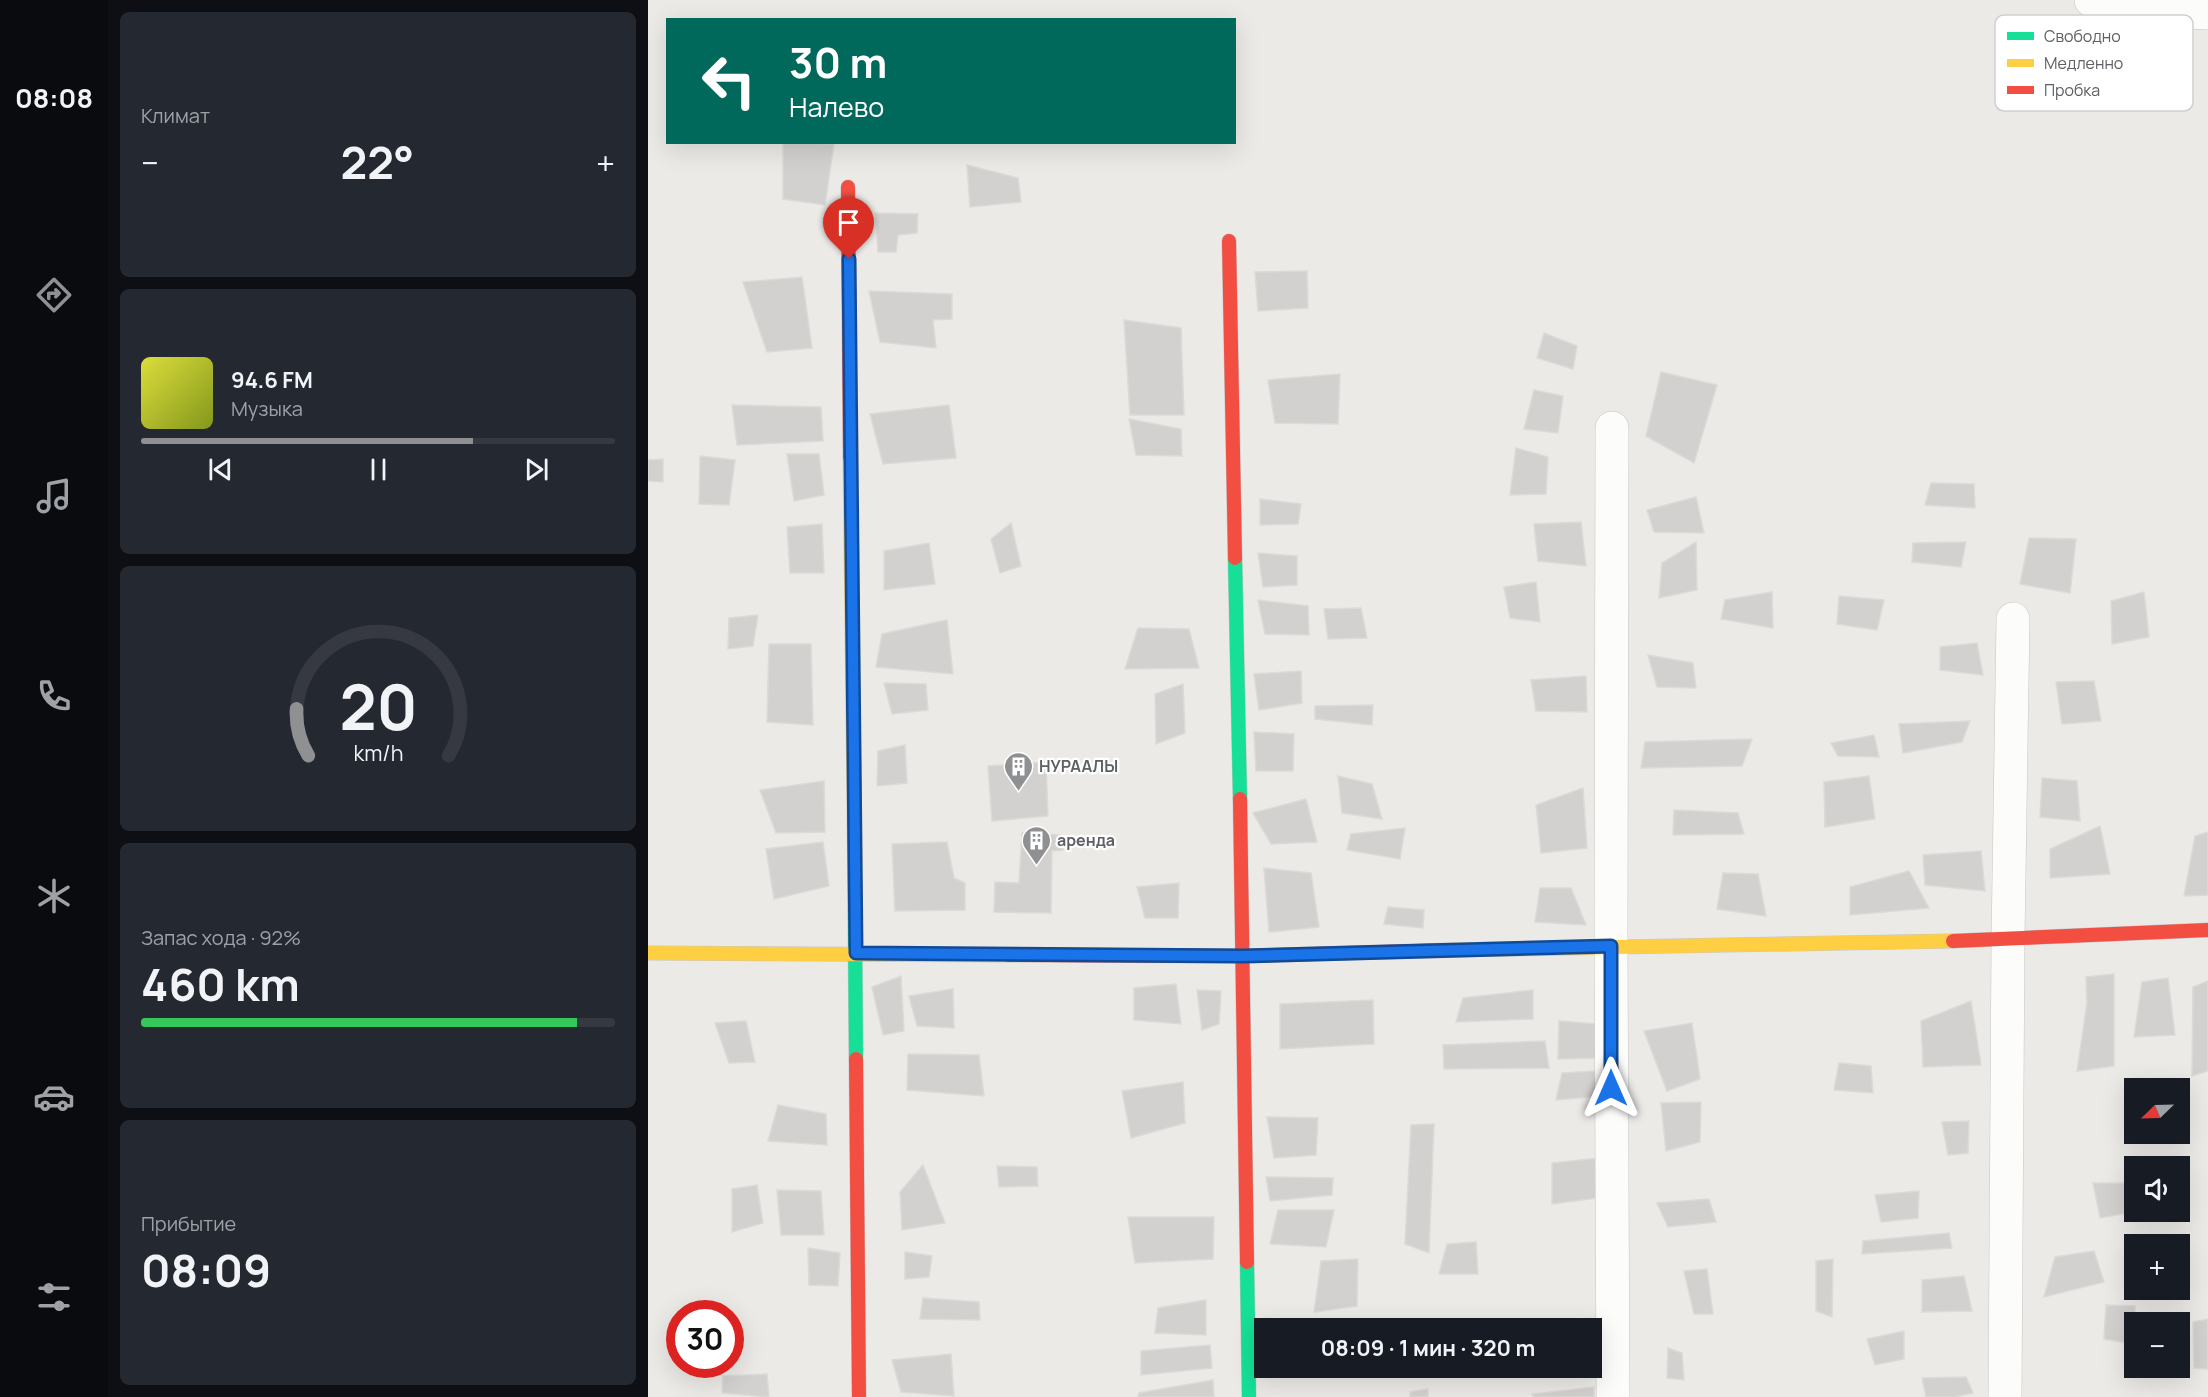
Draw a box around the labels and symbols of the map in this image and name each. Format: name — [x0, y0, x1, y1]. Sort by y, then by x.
legend — [1995, 15, 2193, 111]
text: Свободно — [2044, 25, 2121, 47]
text: Медленно — [2044, 52, 2123, 74]
text: Пробка — [2044, 79, 2100, 101]
pin — [823, 197, 874, 259]
building icon: НУРААЛЫ — [1002, 750, 1034, 792]
place label: НУРААЛЫ — [1039, 755, 1118, 777]
building icon: аренда — [1020, 824, 1052, 866]
place label: аренда — [1057, 829, 1115, 851]
position arrow — [1579, 1056, 1643, 1120]
north arrow — [2124, 1078, 2190, 1144]
speed limit sign: 30 — [666, 1300, 744, 1378]

